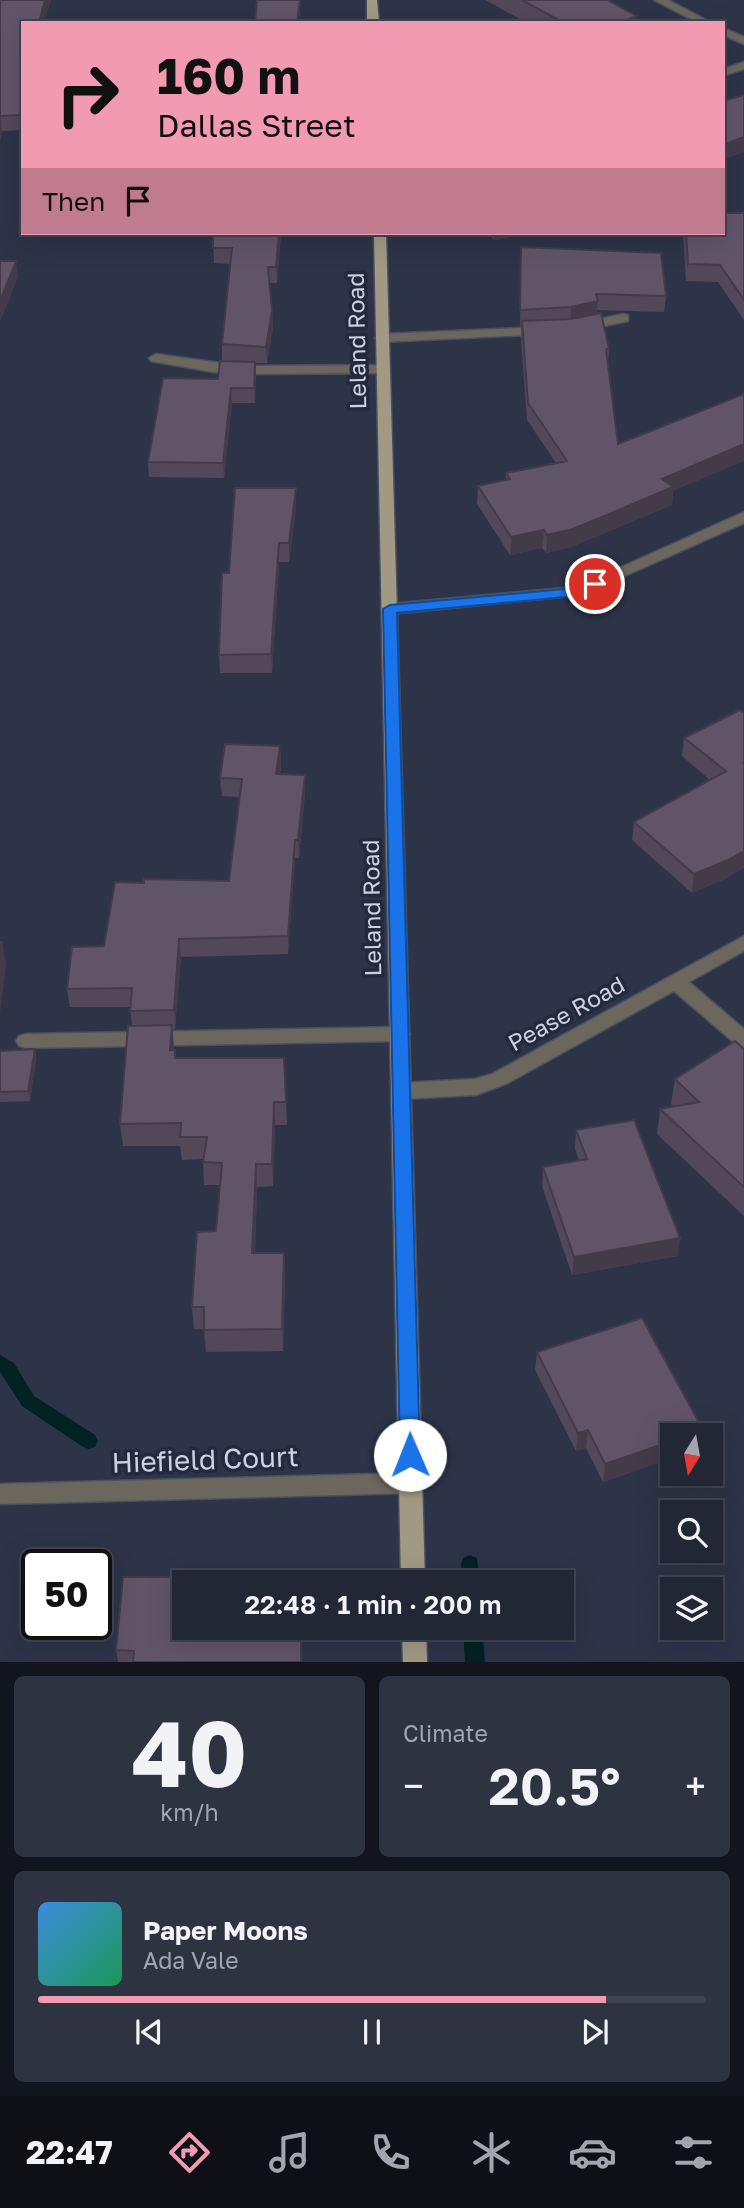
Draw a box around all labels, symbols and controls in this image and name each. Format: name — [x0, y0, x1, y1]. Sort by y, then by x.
text: 160 m — [157, 46, 300, 105]
icon: right — [42, 49, 133, 140]
text: Dallas Street — [157, 106, 356, 144]
icon: arrive — [119, 182, 157, 220]
text: Then — [42, 186, 105, 217]
street label: Leland Road — [341, 272, 371, 410]
pin — [565, 554, 625, 614]
icon: arrive — [576, 565, 614, 603]
street label: Leland Road — [356, 839, 386, 977]
street label: Pease Road — [503, 970, 629, 1056]
position arrow — [373, 1418, 447, 1492]
north arrow — [660, 1423, 723, 1486]
map controls — [660, 1423, 723, 1640]
street label: Hiefield Court — [111, 1439, 299, 1479]
button: search — [660, 1500, 723, 1563]
speed limit sign: 50 — [21, 1549, 112, 1640]
button: layers — [660, 1577, 723, 1640]
text: 22:48 · 1 min · 200 m — [244, 1589, 502, 1620]
text: 40 — [131, 1698, 248, 1807]
text: Climate — [403, 1719, 488, 1747]
text: 20.5° — [489, 1754, 620, 1816]
text: − — [403, 1763, 424, 1808]
text: + — [685, 1763, 706, 1808]
text: km/h — [160, 1798, 219, 1826]
text: Paper Moons — [143, 1915, 308, 1946]
text: Ada Vale — [143, 1946, 239, 1974]
icon: previous — [130, 2013, 168, 2051]
icon: pause — [353, 2013, 391, 2051]
icon: next — [576, 2013, 614, 2051]
icon: directions — [165, 2128, 214, 2177]
icon: music — [265, 2128, 314, 2177]
icon: phone — [366, 2128, 415, 2177]
icon: climate — [467, 2128, 516, 2177]
icon: car — [568, 2128, 617, 2177]
icon: filters — [669, 2128, 718, 2177]
text: 22:47 — [26, 2133, 113, 2171]

